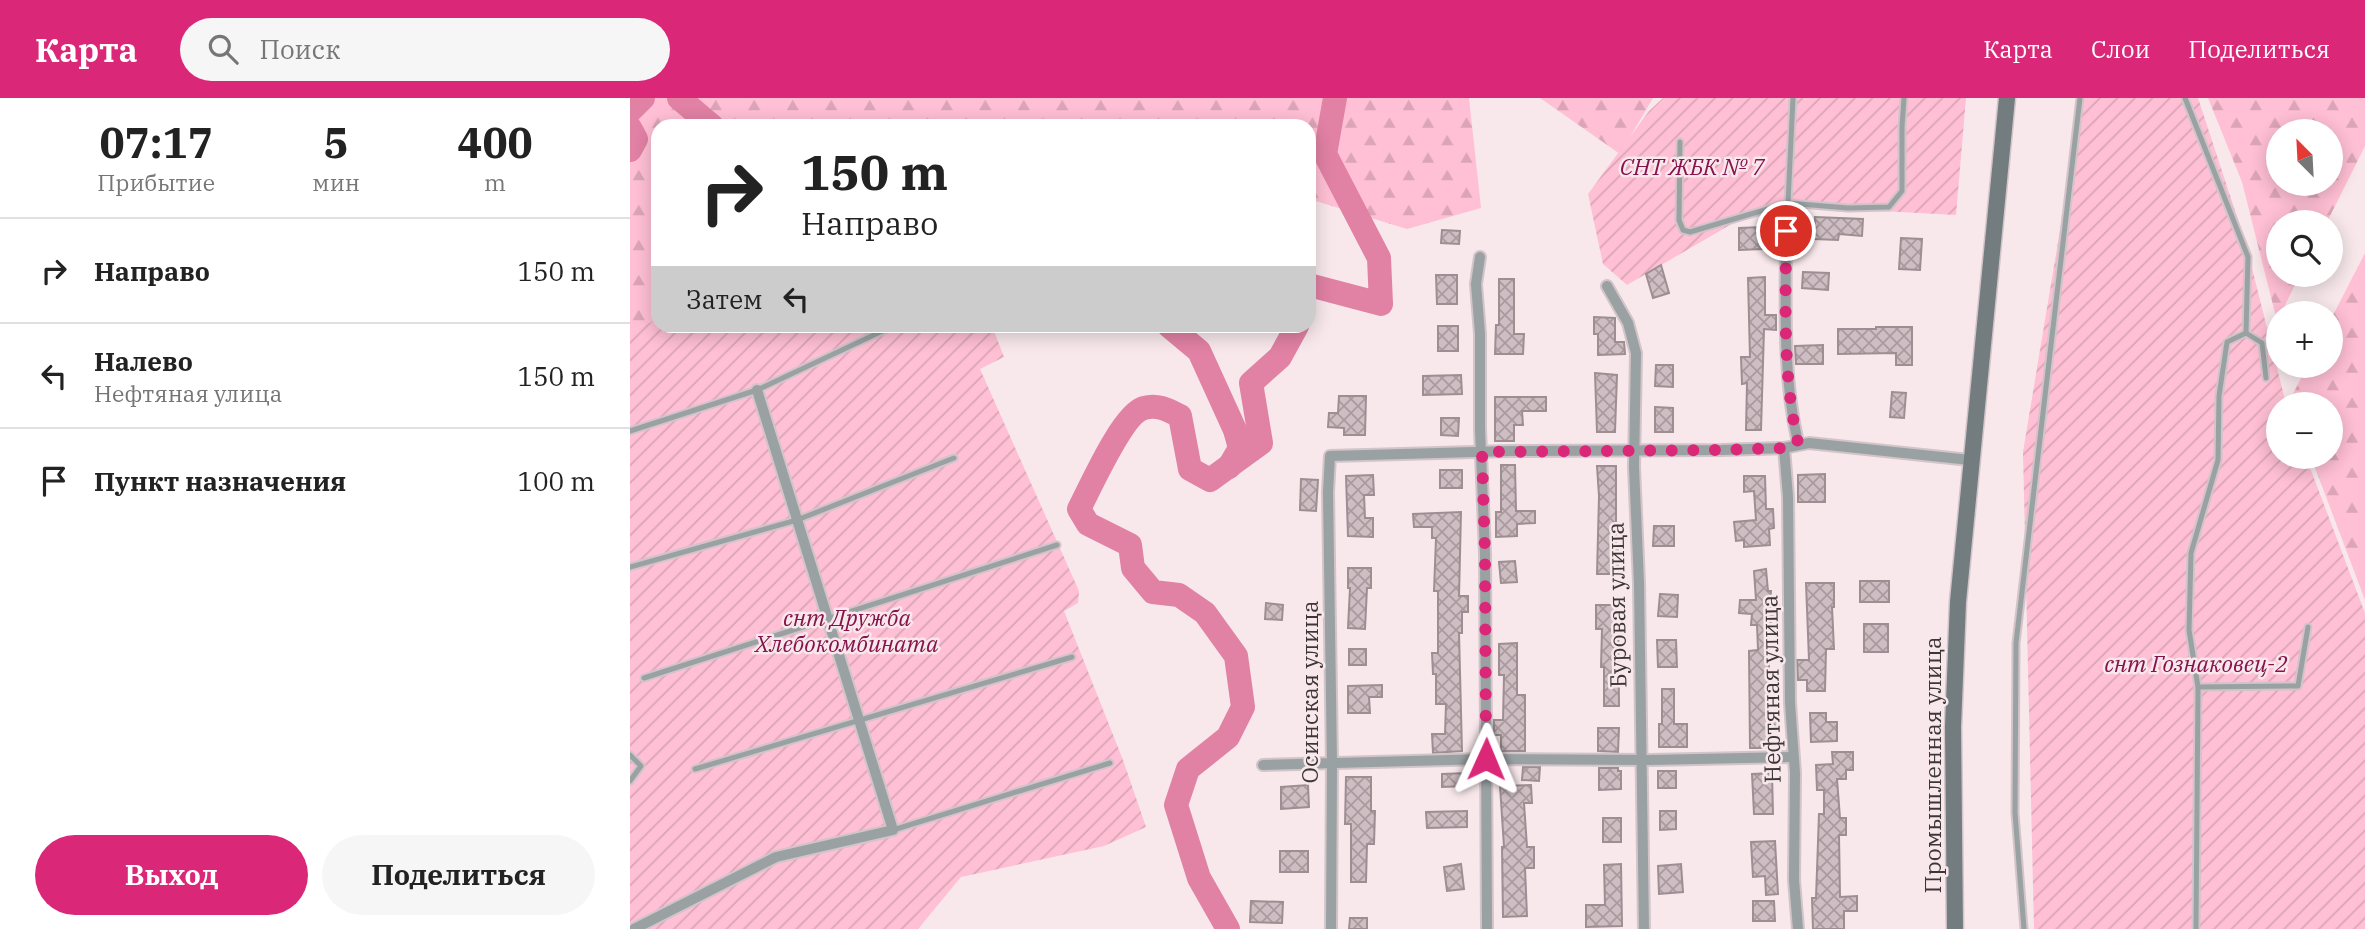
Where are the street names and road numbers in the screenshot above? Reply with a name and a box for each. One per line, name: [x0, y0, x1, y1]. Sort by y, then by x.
street label: Буровая улица: [1600, 522, 1632, 688]
street label: Нефтяная улица: [1753, 595, 1787, 783]
street label: Осинская улица: [1294, 600, 1324, 784]
street label: Промышленная улица: [1917, 636, 1947, 894]

